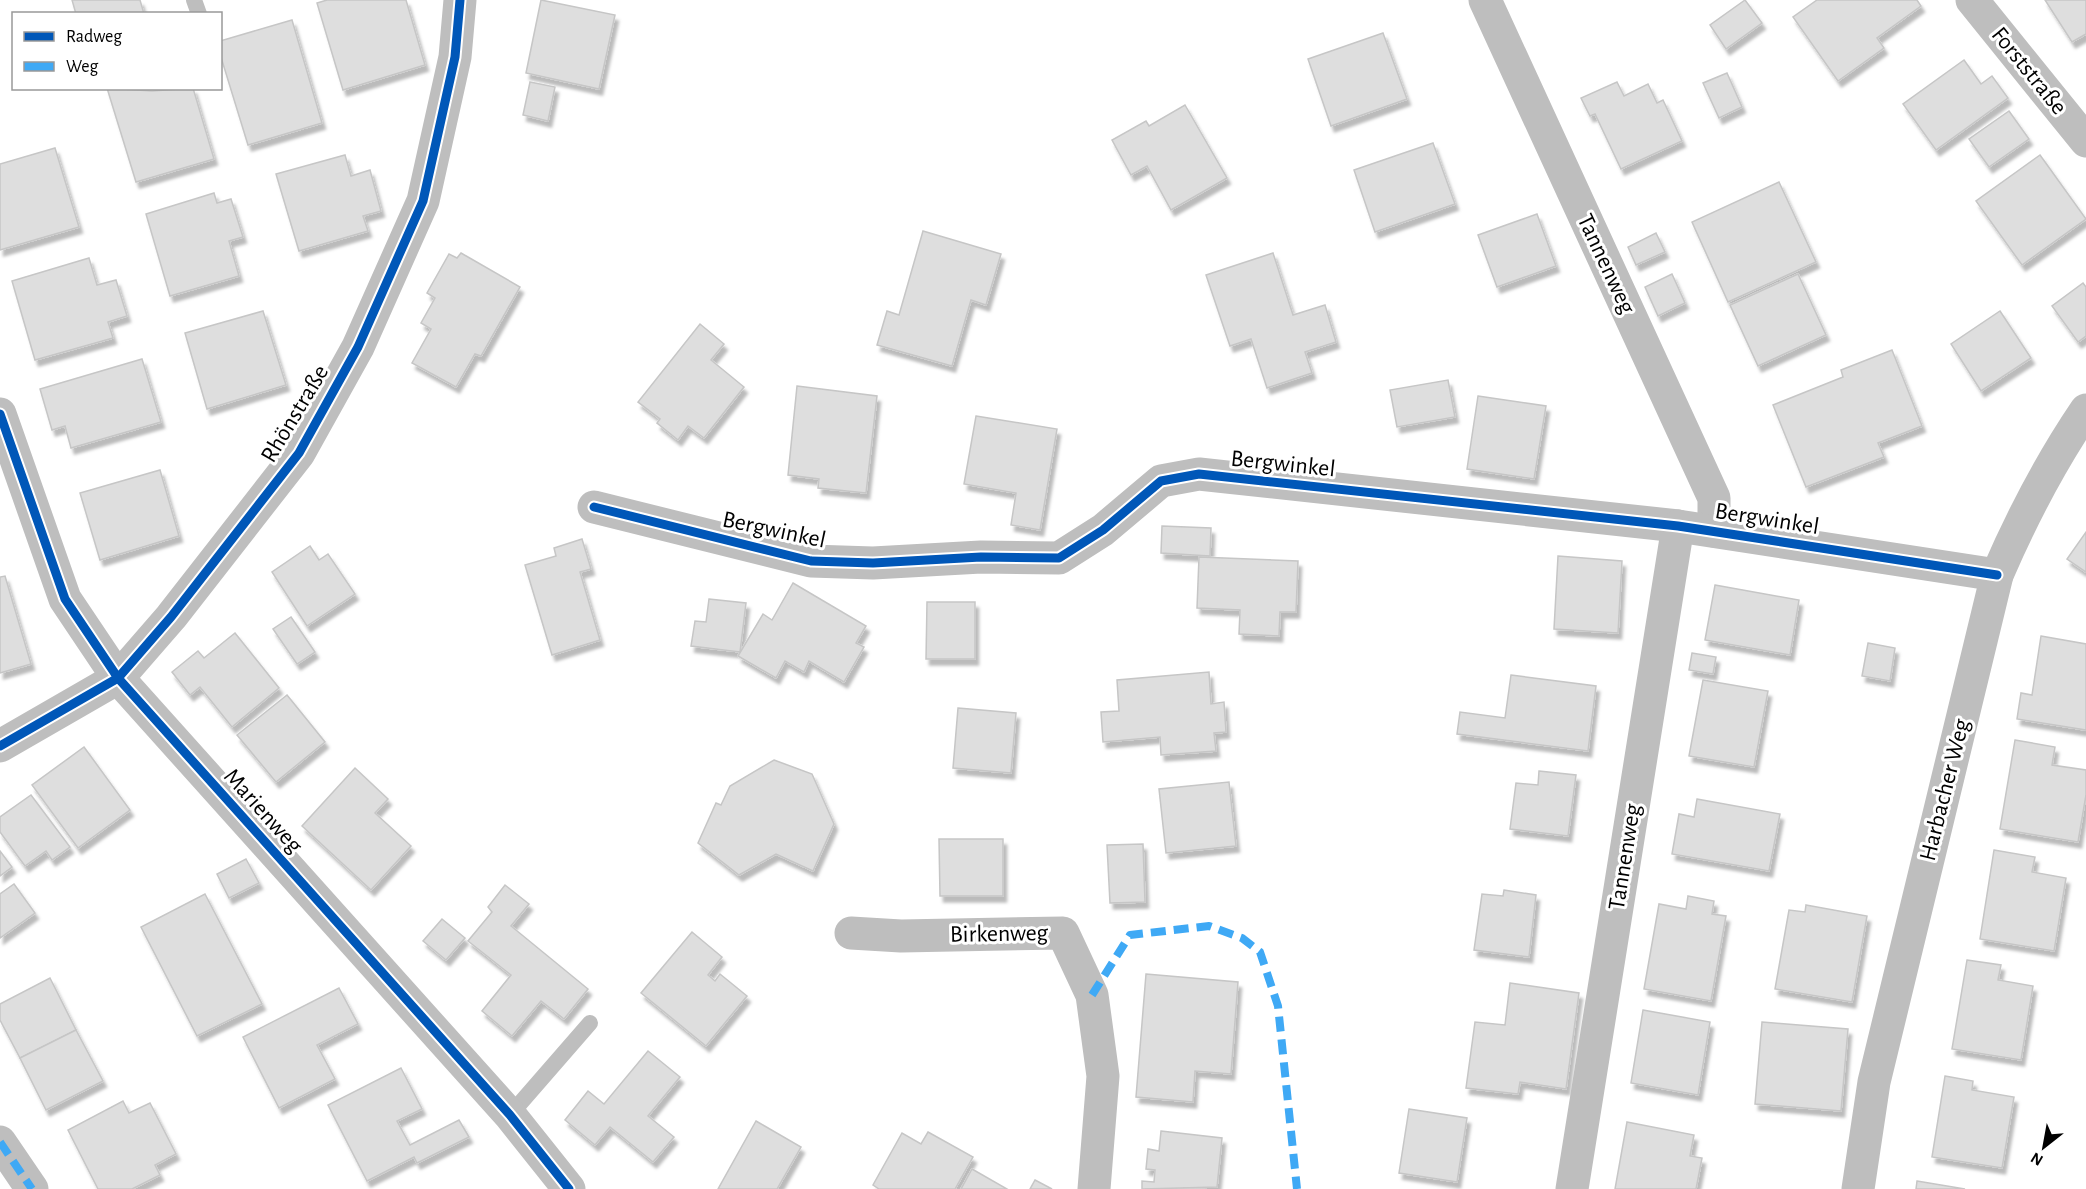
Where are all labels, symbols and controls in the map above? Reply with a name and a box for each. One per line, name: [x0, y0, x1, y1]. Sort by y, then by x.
legend: [12, 12, 222, 90]
street label: Forststraße: [1987, 23, 2071, 119]
text: Radweg: [66, 28, 122, 46]
text: Weg: [66, 58, 98, 76]
street label: Tannenweg: [1573, 210, 1640, 318]
street label: Rhönstraße: [257, 361, 333, 467]
street label: Bergwinkel: [1229, 447, 1337, 481]
street label: Bergwinkel: [1713, 499, 1821, 539]
street label: Bergwinkel: [720, 507, 828, 553]
street label: Harbacher Weg: [1916, 716, 1974, 863]
street label: Marienweg: [219, 764, 307, 858]
street label: Tannenweg: [1605, 802, 1645, 912]
street label: Birkenweg: [950, 921, 1049, 947]
north arrow: [2014, 1117, 2074, 1177]
text: N: [2028, 1149, 2046, 1169]

